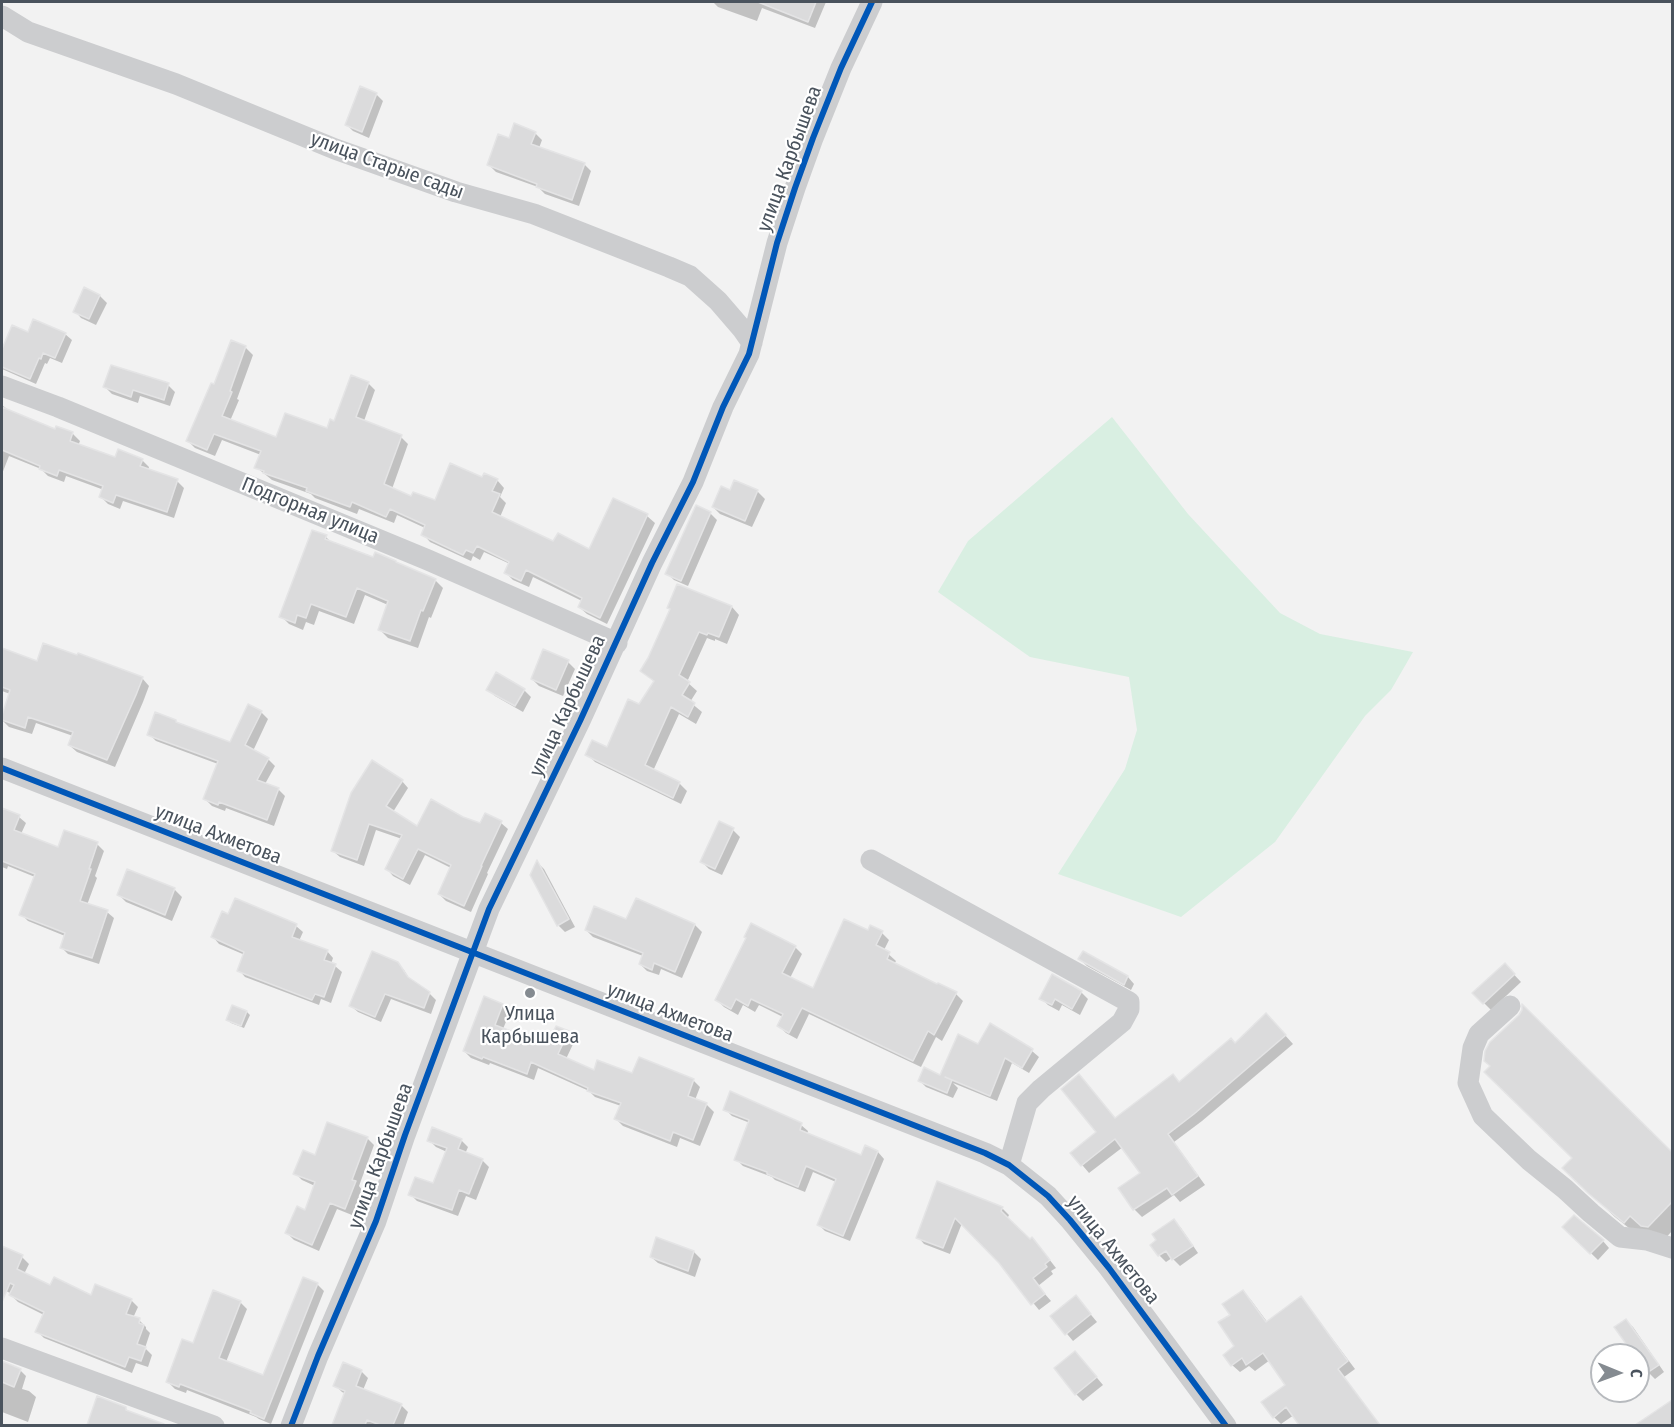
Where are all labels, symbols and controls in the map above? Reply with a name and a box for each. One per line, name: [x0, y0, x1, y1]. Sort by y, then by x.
street label: улица Карбышева: [753, 83, 827, 235]
street label: улица Старые сады: [307, 127, 467, 205]
street label: Подгорная улица: [238, 473, 382, 549]
street label: улица Карбышева: [525, 631, 611, 781]
street label: улица Ахметова: [151, 800, 285, 870]
street label: улица Ахметова: [603, 978, 737, 1048]
marker: Улица Карбышева: [523, 986, 537, 1000]
place label: Улица Карбышева: [481, 1002, 579, 1049]
street label: улица Карбышева: [344, 1080, 418, 1232]
street label: улица Ахметова: [1062, 1191, 1164, 1309]
north arrow: [1590, 1343, 1650, 1403]
text: С: [1627, 1369, 1646, 1378]

